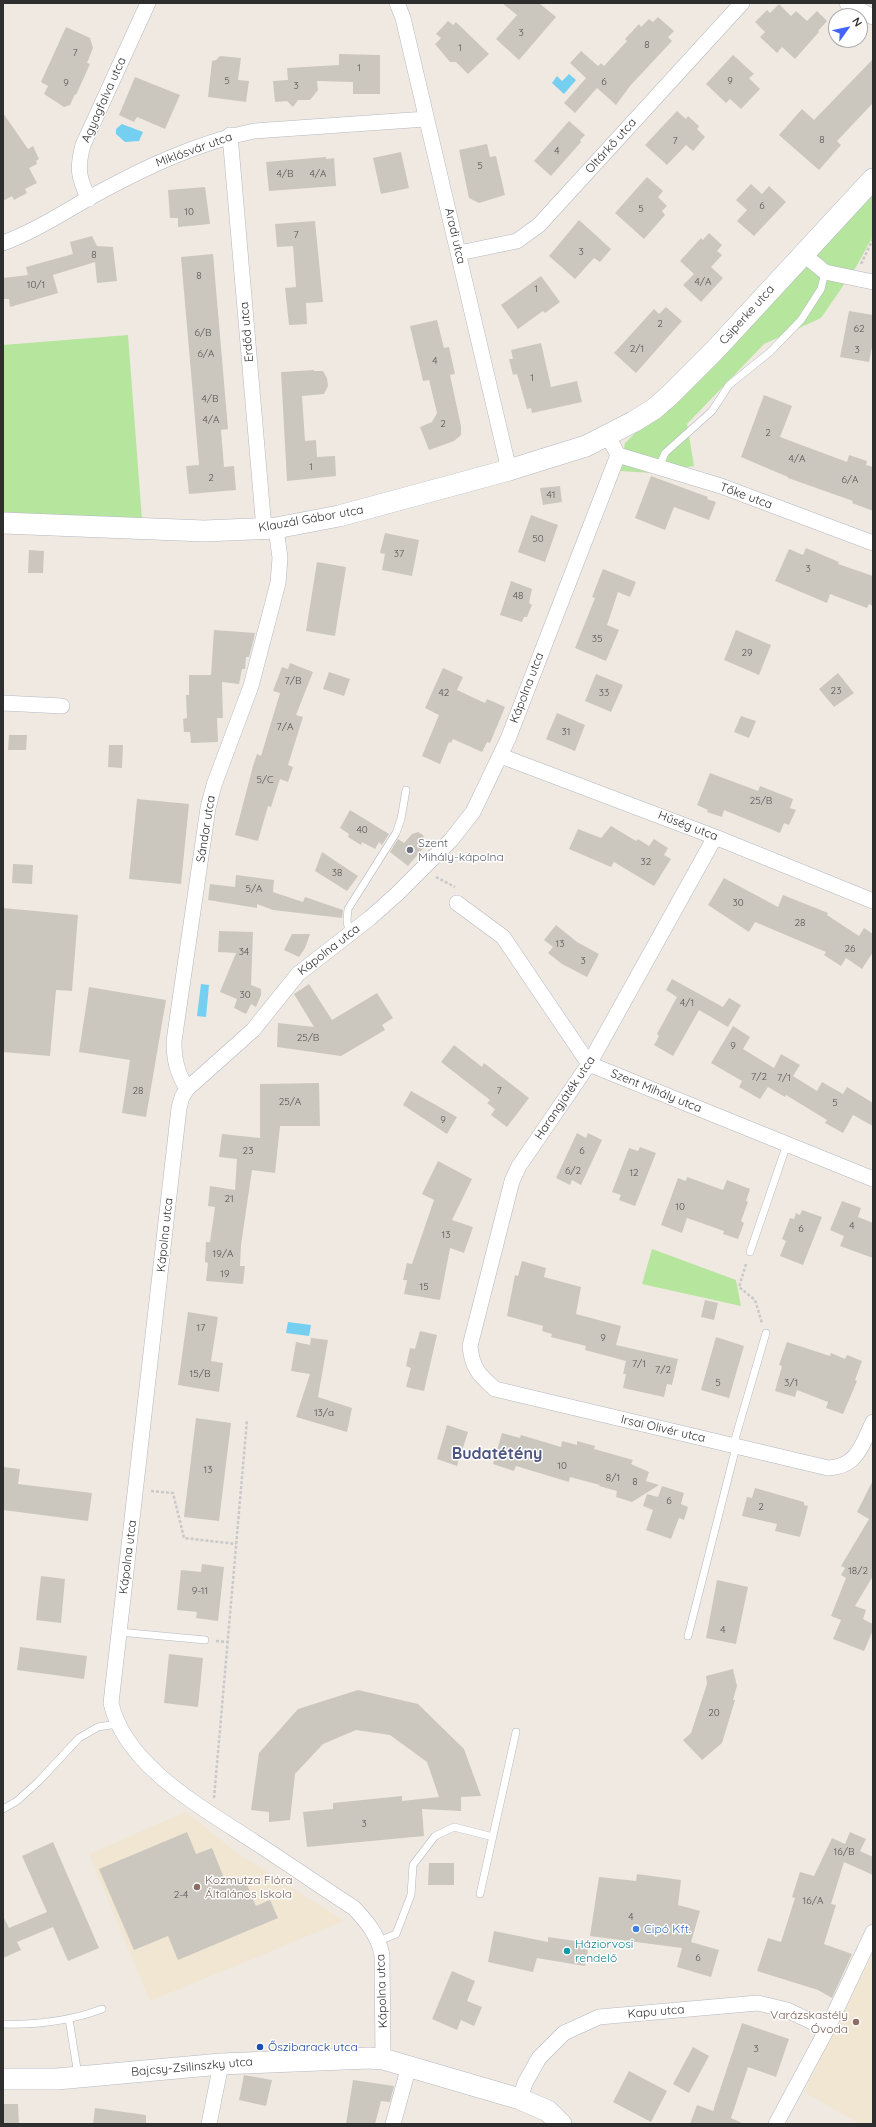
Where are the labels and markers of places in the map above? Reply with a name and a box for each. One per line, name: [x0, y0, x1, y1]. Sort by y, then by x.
place label: Szent Mihály-kápolna: [418, 836, 504, 864]
marker: Szent Mihály-kápolna: [405, 845, 415, 855]
place label: Kozmutza Flóra Általános Iskola: [205, 1873, 292, 1901]
marker: Kozmutza Flóra Általános Iskola: [192, 1882, 202, 1892]
place label: Cipó Kft.: [644, 1922, 691, 1936]
marker: Cipó Kft.: [631, 1924, 641, 1934]
place label: Háziorvosi rendelő: [575, 1937, 633, 1965]
marker: Háziorvosi rendelő: [562, 1946, 572, 1956]
place label: Varázskastély Óvoda: [770, 2008, 848, 2036]
marker: Varázskastély Óvoda: [851, 2017, 861, 2027]
place label: Őszibarack utca: [268, 2040, 358, 2054]
marker: Őszibarack utca: [255, 2042, 265, 2052]

